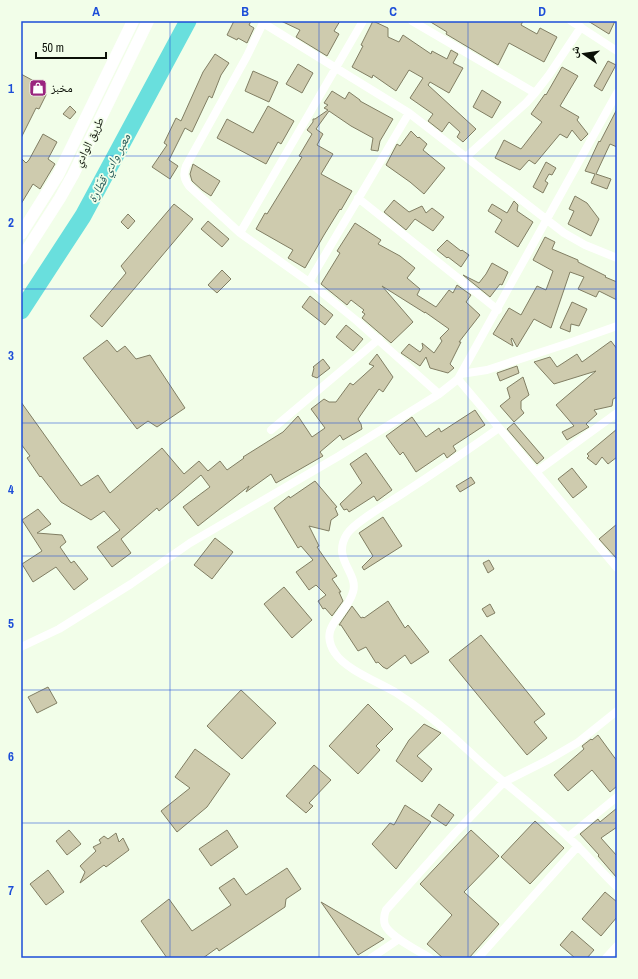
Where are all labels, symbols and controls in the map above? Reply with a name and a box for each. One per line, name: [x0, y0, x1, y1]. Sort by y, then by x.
text: A: [92, 3, 100, 20]
text: B: [241, 3, 249, 20]
text: C: [389, 3, 397, 20]
text: D: [538, 3, 546, 20]
scale bar: [36, 34, 106, 60]
north arrow: [564, 34, 604, 74]
text: 50 m: [42, 40, 64, 56]
text: ش: [566, 44, 583, 59]
shop icon: مخبز: [28, 78, 48, 98]
text: 1: [8, 80, 14, 97]
place label: مخبز: [50, 80, 73, 96]
street label: طريق الوادي: [70, 114, 110, 170]
water label: معبر وادي قطّارة: [84, 130, 136, 207]
text: 2: [8, 214, 14, 231]
text: 3: [8, 347, 14, 364]
text: 4: [8, 481, 14, 498]
text: 5: [8, 615, 14, 632]
text: 6: [8, 748, 14, 765]
text: 7: [8, 882, 14, 899]

